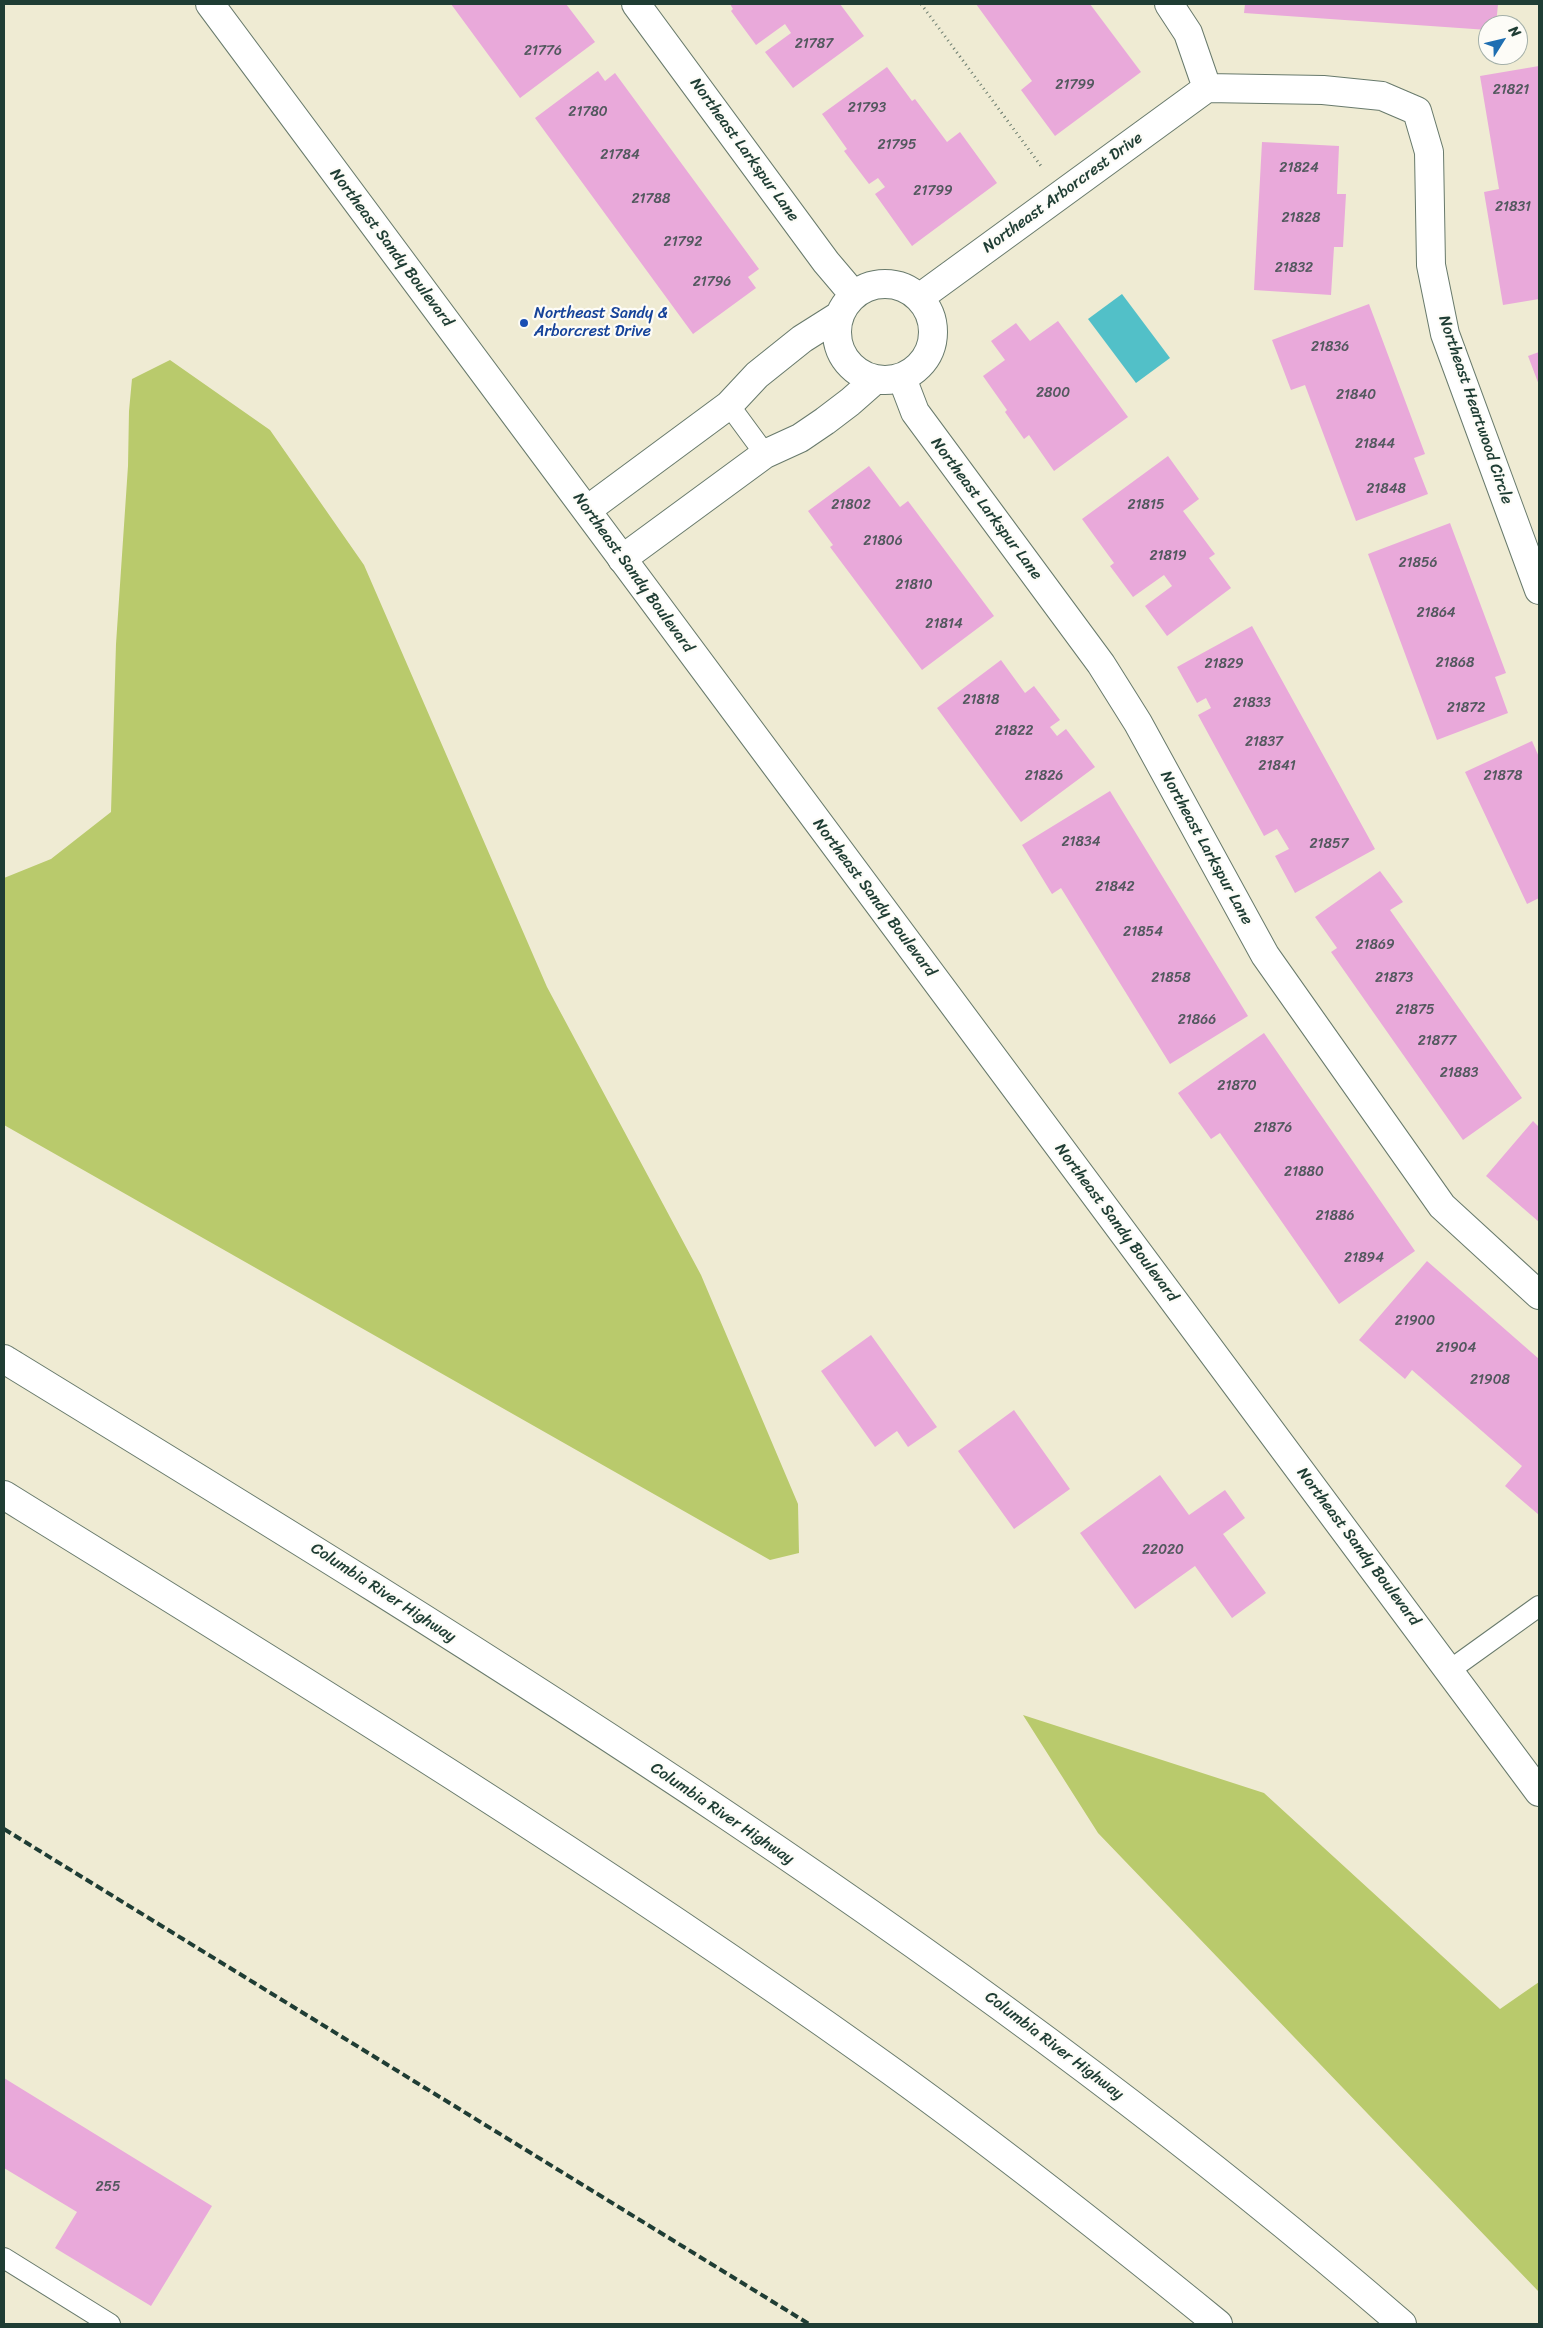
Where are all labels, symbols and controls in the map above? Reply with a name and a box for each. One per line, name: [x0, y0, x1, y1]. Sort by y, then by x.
north arrow: [1478, 15, 1528, 65]
text: N: [1502, 20, 1528, 43]
house number: 21787: [795, 36, 833, 52]
house number: 21776: [524, 43, 562, 59]
street label: Northeast Larkspur Lane: [685, 74, 803, 226]
house number: 21799: [1055, 77, 1095, 93]
house number: 21821: [1493, 82, 1529, 98]
house number: 21793: [848, 100, 886, 116]
house number: 21780: [568, 104, 608, 120]
street label: Northeast Arborcrest Drive: [979, 129, 1147, 257]
house number: 21795: [877, 137, 917, 153]
house number: 21784: [600, 147, 640, 163]
house number: 21824: [1279, 160, 1319, 176]
street label: Northeast Sandy Boulevard: [325, 165, 457, 331]
house number: 21799: [913, 183, 953, 199]
house number: 21788: [632, 191, 670, 207]
house number: 21831: [1495, 199, 1531, 215]
house number: 21828: [1281, 210, 1321, 226]
house number: 21792: [664, 234, 702, 250]
house number: 21832: [1275, 260, 1313, 276]
house number: 21796: [693, 274, 731, 290]
place label: Northeast Sandy & Arborcrest Drive: [534, 304, 668, 342]
street label: Northeast Heartwood Circle: [1434, 313, 1516, 507]
marker: Northeast Sandy & Arborcrest Drive: [518, 317, 530, 329]
house number: 21836: [1311, 339, 1349, 355]
house number: 2800: [1036, 385, 1070, 401]
house number: 21840: [1336, 387, 1376, 403]
street label: Northeast Larkspur Lane: [926, 434, 1046, 584]
house number: 21844: [1355, 436, 1395, 452]
house number: 21848: [1366, 481, 1406, 497]
street label: Northeast Sandy Boulevard: [569, 489, 697, 657]
house number: 21802: [831, 497, 871, 513]
house number: 21815: [1127, 497, 1165, 513]
house number: 21806: [863, 533, 903, 549]
house number: 21819: [1149, 548, 1187, 564]
house number: 21856: [1398, 555, 1438, 571]
house number: 21810: [895, 577, 933, 593]
house number: 21864: [1416, 605, 1456, 621]
house number: 21814: [925, 616, 963, 632]
house number: 21868: [1436, 655, 1474, 671]
house number: 21829: [1204, 656, 1244, 672]
house number: 21818: [963, 692, 999, 708]
house number: 21833: [1233, 695, 1271, 711]
house number: 21872: [1447, 700, 1485, 716]
house number: 21822: [995, 723, 1033, 739]
house number: 21837: [1245, 734, 1283, 750]
house number: 21841: [1258, 758, 1296, 774]
house number: 21826: [1025, 768, 1063, 784]
street label: Northeast Larkspur Lane: [1156, 768, 1256, 928]
house number: 21878: [1484, 768, 1522, 784]
street label: Northeast Sandy Boulevard: [808, 815, 940, 981]
house number: 21834: [1062, 834, 1100, 850]
house number: 21857: [1309, 836, 1349, 852]
house number: 21842: [1095, 879, 1135, 895]
house number: 21854: [1123, 924, 1163, 940]
house number: 21869: [1355, 937, 1395, 953]
house number: 21858: [1151, 970, 1191, 986]
house number: 21873: [1375, 970, 1413, 986]
house number: 21875: [1395, 1002, 1435, 1018]
house number: 21866: [1178, 1012, 1216, 1028]
house number: 21877: [1418, 1033, 1456, 1049]
house number: 21883: [1440, 1065, 1478, 1081]
house number: 21870: [1217, 1078, 1257, 1094]
house number: 21876: [1254, 1120, 1292, 1136]
street label: Northeast Sandy Boulevard: [1050, 1140, 1182, 1306]
house number: 21880: [1284, 1164, 1324, 1180]
house number: 21886: [1316, 1208, 1354, 1224]
house number: 21894: [1344, 1250, 1384, 1266]
house number: 21900: [1395, 1313, 1435, 1329]
house number: 21904: [1436, 1340, 1476, 1356]
house number: 21908: [1470, 1372, 1510, 1388]
street label: Northeast Sandy Boulevard: [1292, 1464, 1424, 1630]
street label: Columbia River Highway: [307, 1539, 459, 1647]
house number: 22020: [1142, 1542, 1184, 1558]
street label: Columbia River Highway: [647, 1759, 797, 1869]
street label: Columbia River Highway: [981, 1988, 1127, 2104]
house number: 255: [95, 2179, 121, 2195]

